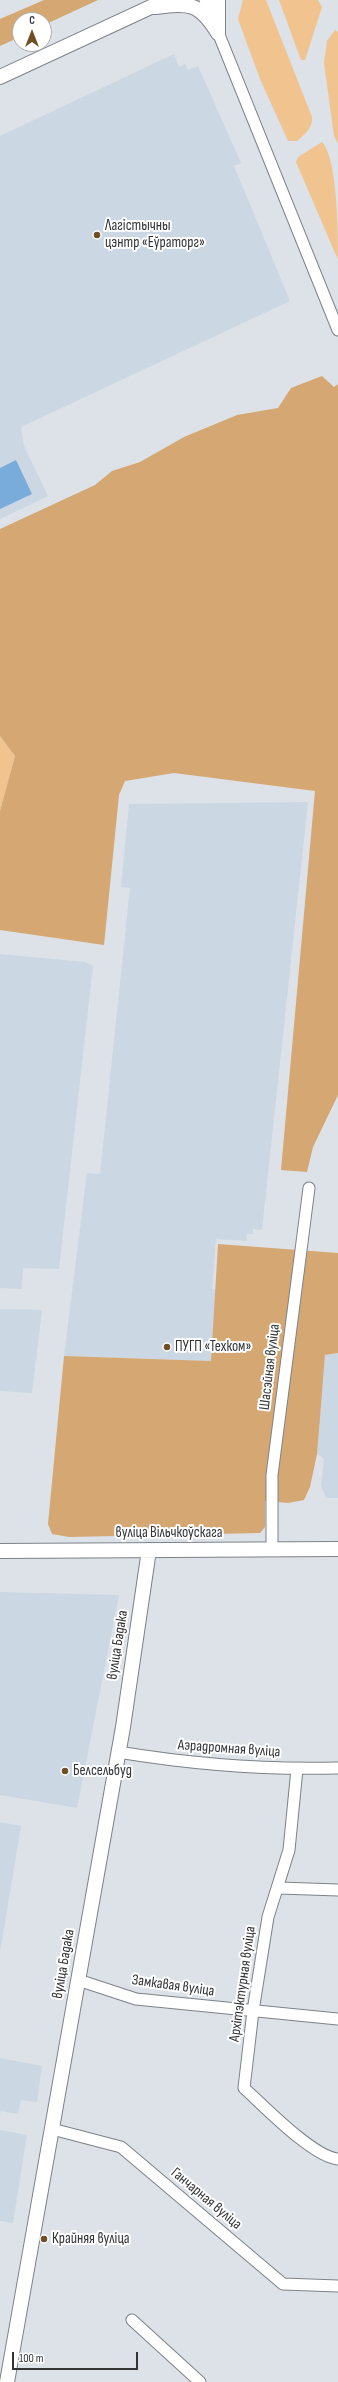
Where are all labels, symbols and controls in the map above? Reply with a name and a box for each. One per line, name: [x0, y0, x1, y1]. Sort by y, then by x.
north arrow: [12, 12, 52, 52]
text: С: [29, 14, 35, 27]
place label: Лагістычны цэнтр «Еўраторг»: [105, 217, 205, 252]
marker: Лагістычны цэнтр «Еўраторг»: [92, 230, 102, 240]
street label: Шасэйная вуліца: [256, 1323, 284, 1411]
place label: ПУГП «Техком»: [175, 1338, 251, 1356]
marker: ПУГП «Техком»: [162, 1342, 172, 1352]
street label: вуліца Вільчкоўскага: [116, 1524, 222, 1542]
street label: вуліца Бадака: [104, 1609, 132, 1681]
street label: Аэрадромная вуліца: [177, 1736, 281, 1762]
place label: Белсельбуд: [73, 1762, 132, 1780]
marker: Белсельбуд: [60, 1766, 70, 1776]
street label: Архітэктурная вуліца: [226, 1925, 260, 2043]
street label: вуліца Бадака: [49, 1928, 79, 2000]
street label: Замкавая вуліца: [130, 1971, 216, 2001]
street label: Ганчарная вуліца: [167, 2164, 245, 2234]
place label: Крайняя вуліца: [52, 2230, 130, 2248]
marker: Крайняя вуліца: [39, 2234, 49, 2244]
scale bar: [14, 2344, 140, 2370]
text: 100 m: [19, 2351, 44, 2366]

